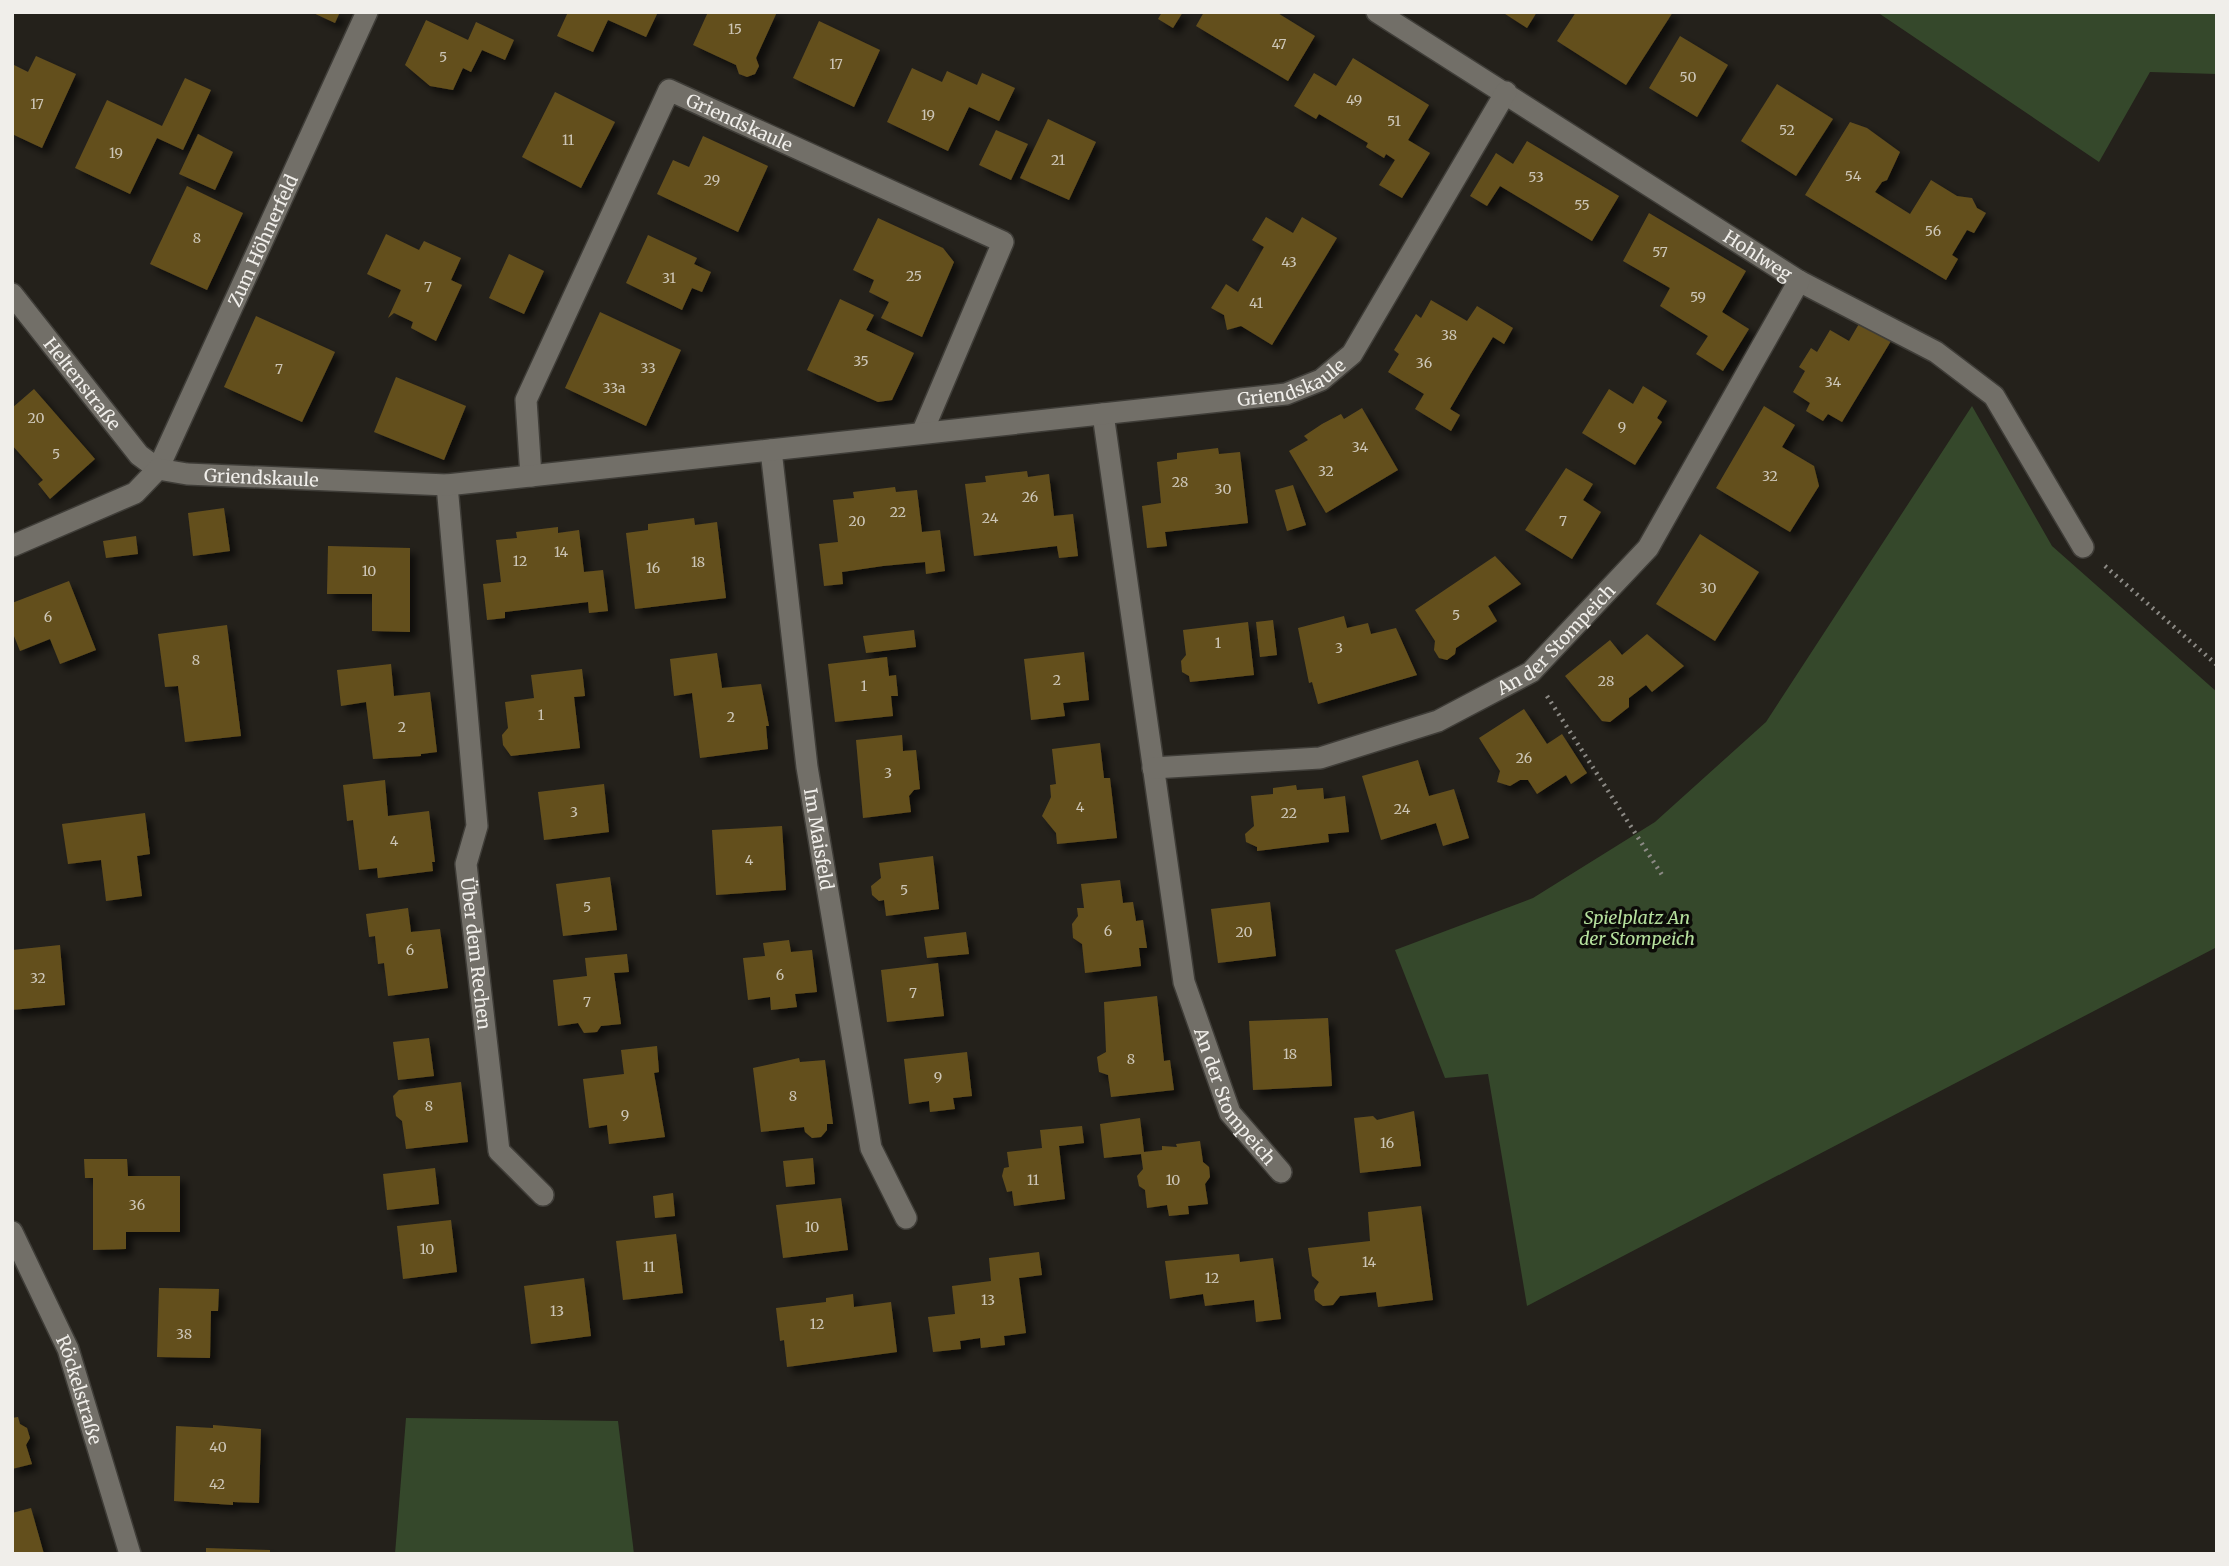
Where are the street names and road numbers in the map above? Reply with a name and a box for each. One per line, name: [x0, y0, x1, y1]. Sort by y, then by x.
street label: Griendskaule: [683, 88, 796, 156]
street label: Zum Höhnerfeld: [222, 171, 303, 310]
street label: Hohlweg: [1719, 225, 1797, 285]
street label: Heltenstraße: [39, 332, 126, 435]
street label: Griendskaule: [1236, 353, 1350, 411]
street label: Griendskaule: [204, 463, 319, 491]
street label: An der Stompeich: [1492, 579, 1620, 700]
street label: Im Maisfeld: [799, 786, 839, 892]
street label: Über dem Rechen: [456, 876, 496, 1031]
street label: An der Stompeich: [1189, 1024, 1281, 1169]
street label: Röckelstraße: [51, 1331, 108, 1447]

